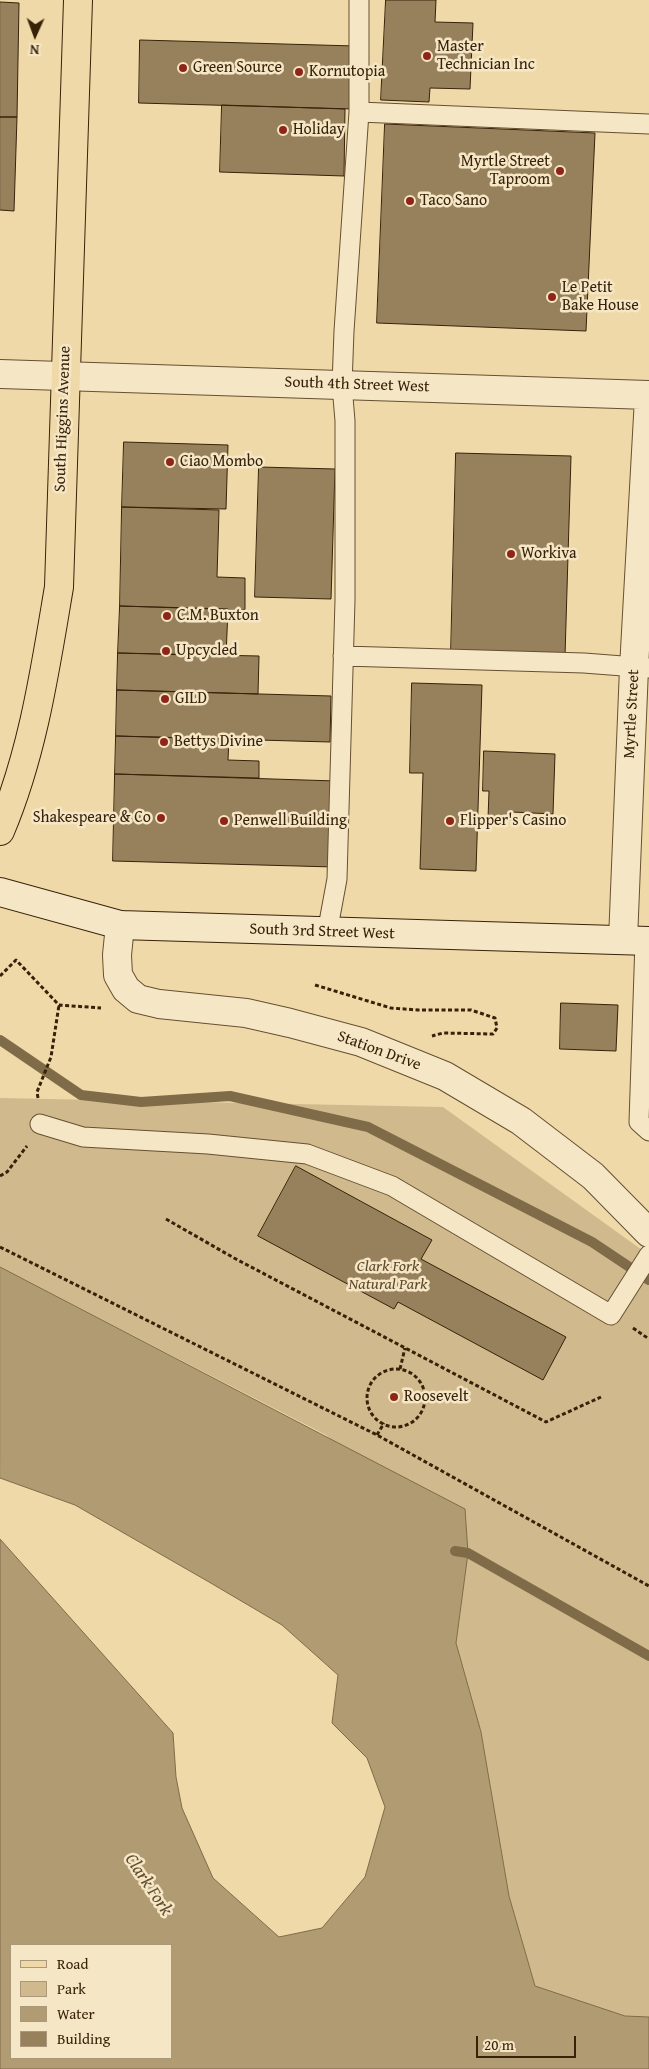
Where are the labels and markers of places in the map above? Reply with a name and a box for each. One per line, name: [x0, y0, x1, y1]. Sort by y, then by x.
place label: Master Technician Inc: [437, 37, 535, 75]
marker: Master Technician Inc: [421, 50, 433, 62]
place label: Green Source: [193, 58, 282, 78]
marker: Green Source: [177, 62, 189, 74]
place label: Kornutopia: [309, 62, 385, 82]
marker: Kornutopia: [293, 66, 305, 78]
place label: Holiday: [293, 120, 345, 140]
marker: Holiday: [277, 124, 289, 136]
place label: Myrtle Street Taproom: [461, 152, 550, 190]
marker: Myrtle Street Taproom: [554, 165, 566, 177]
place label: Taco Sano: [420, 191, 487, 211]
marker: Taco Sano: [404, 195, 416, 207]
place label: Le Petit Bake House: [562, 278, 639, 316]
marker: Le Petit Bake House: [546, 291, 558, 303]
place label: Ciao Mombo: [180, 452, 263, 472]
marker: Ciao Mombo: [164, 456, 176, 468]
place label: Workiva: [521, 544, 577, 564]
marker: Workiva: [505, 548, 517, 560]
place label: C.M. Buxton: [177, 606, 259, 626]
marker: C.M. Buxton: [161, 610, 173, 622]
place label: Upcycled: [176, 641, 238, 661]
marker: Upcycled: [160, 645, 172, 657]
place label: GILD: [175, 689, 207, 709]
marker: GILD: [159, 693, 171, 705]
place label: Bettys Divine: [174, 732, 263, 752]
marker: Bettys Divine: [158, 736, 170, 748]
place label: Shakespeare & Co: [33, 808, 151, 828]
place label: Penwell Building: [234, 811, 347, 831]
place label: Flipper's Casino: [460, 811, 566, 831]
marker: Shakespeare & Co: [155, 812, 167, 824]
marker: Penwell Building: [218, 815, 230, 827]
marker: Flipper's Casino: [444, 815, 456, 827]
place label: Roosevelt: [404, 1387, 469, 1407]
marker: Roosevelt: [388, 1391, 400, 1403]

